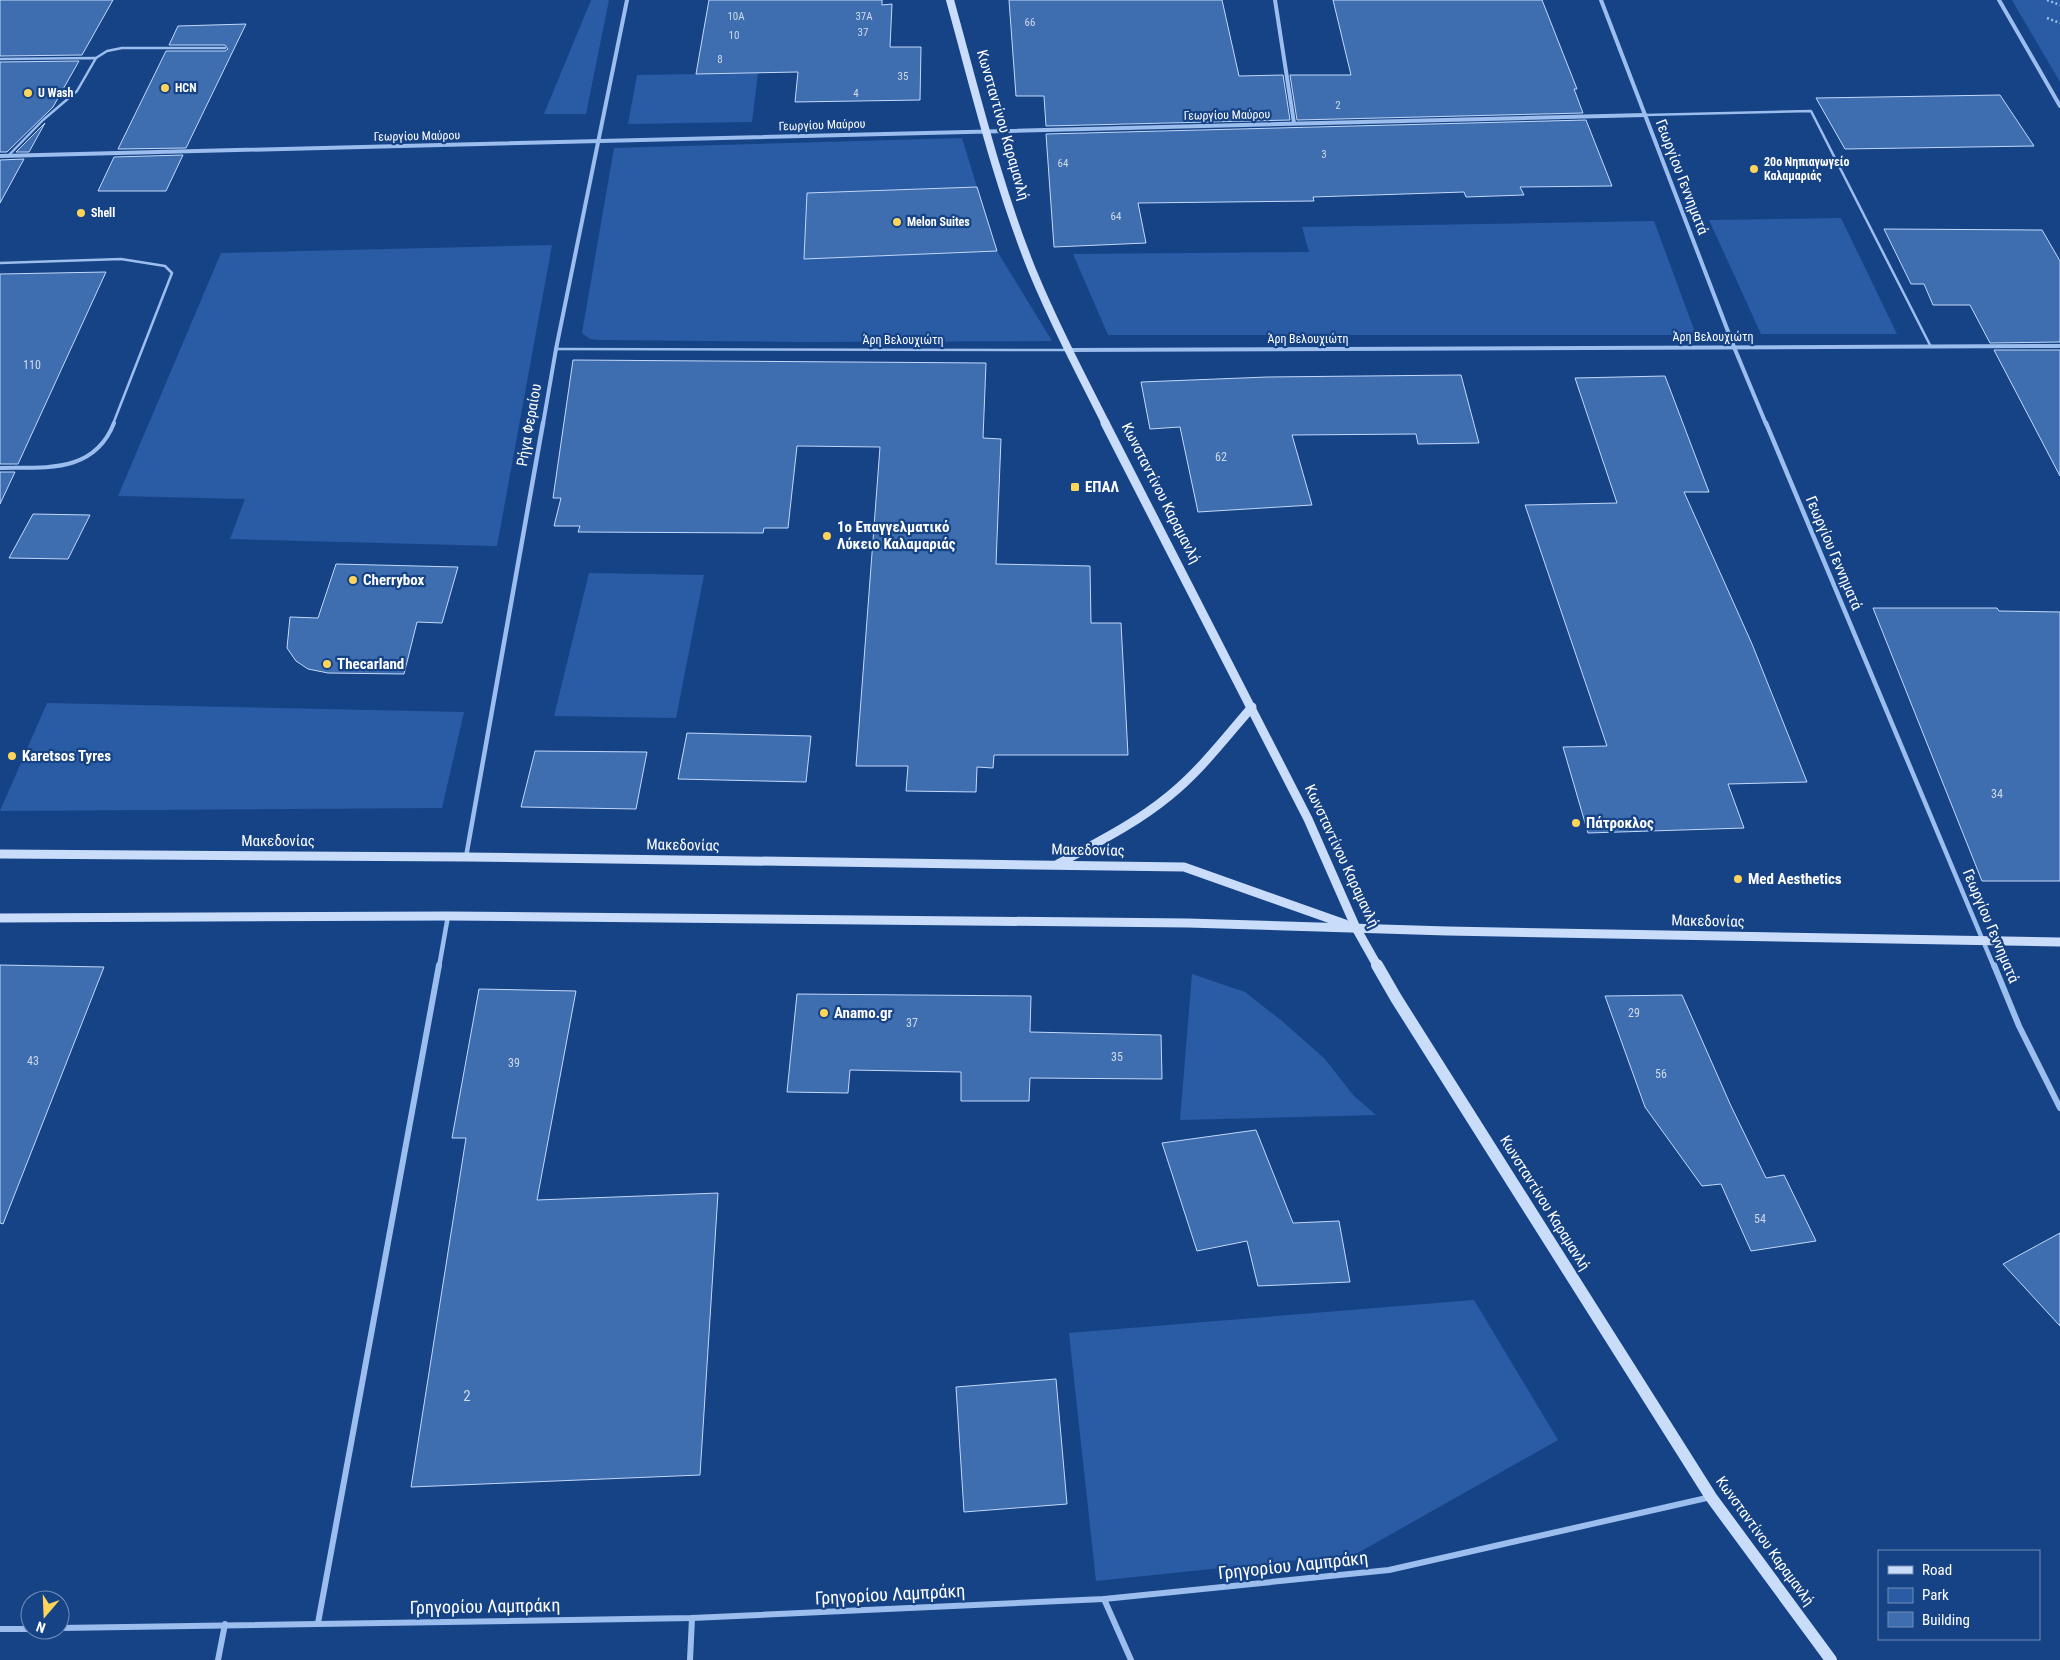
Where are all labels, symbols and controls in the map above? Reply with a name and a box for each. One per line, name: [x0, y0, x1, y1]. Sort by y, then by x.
house number: 10Α: [727, 10, 745, 23]
house number: 37Α: [855, 10, 873, 23]
house number: 66: [1025, 16, 1035, 29]
house number: 37: [858, 26, 868, 39]
house number: 10: [729, 29, 739, 42]
street label: Κωνσταντίνου Καραμανλή: [973, 48, 1033, 202]
house number: 8: [717, 53, 723, 66]
house number: 35: [898, 70, 908, 83]
place label: HCN: [175, 81, 197, 95]
marker: HCN: [159, 82, 171, 94]
place label: U Wash: [38, 86, 74, 100]
marker: U Wash: [22, 87, 34, 99]
house number: 4: [853, 87, 859, 100]
house number: 2: [1335, 99, 1341, 112]
street label: Γεωργίου Μαύρου: [1184, 107, 1271, 123]
street label: Γεωργίου Μαύρου: [778, 116, 866, 134]
street label: Γεωργίου Γεννηματά: [1652, 117, 1712, 238]
street label: Γεωργίου Μαύρου: [374, 128, 461, 144]
house number: 3: [1321, 148, 1327, 161]
place label: 20ο Νηπιαγωγείο Καλαμαριάς: [1764, 155, 1850, 183]
house number: 64: [1058, 157, 1069, 170]
marker: 20ο Νηπιαγωγείο Καλαμαριάς: [1748, 163, 1760, 175]
place label: Shell: [91, 206, 115, 220]
marker: Shell: [75, 207, 87, 219]
house number: 64: [1111, 210, 1122, 223]
place label: Melon Suites: [907, 215, 970, 229]
marker: Melon Suites: [891, 216, 903, 228]
street label: Άρη Βελουχιώτη: [1672, 330, 1754, 344]
street label: Άρη Βελουχιώτη: [1267, 332, 1349, 346]
street label: Άρη Βελουχιώτη: [862, 333, 944, 347]
house number: 110: [23, 358, 41, 372]
street label: Ρήγα Φεραίου: [513, 382, 545, 468]
street label: Κωνσταντίνου Καραμανλή: [1118, 420, 1204, 566]
house number: 62: [1215, 450, 1227, 464]
place label: ΕΠΑΛ: [1085, 478, 1120, 496]
marker: ΕΠΑΛ: [1069, 481, 1081, 493]
street label: Γεωργίου Γεννηματά: [1802, 493, 1866, 613]
place label: 1ο Επαγγελματικό Λύκειο Καλαμαριάς: [837, 518, 956, 553]
marker: 1ο Επαγγελματικό Λύκειο Καλαμαριάς: [821, 530, 833, 542]
place label: Cherrybox: [363, 571, 425, 589]
marker: Cherrybox: [347, 574, 359, 586]
place label: Thecarland: [337, 655, 404, 673]
marker: Thecarland: [321, 658, 333, 670]
place label: Karetsos Tyres: [22, 747, 111, 765]
marker: Karetsos Tyres: [6, 750, 18, 762]
street label: Κωνσταντίνου Καραμανλή: [1301, 782, 1383, 930]
house number: 34: [1991, 787, 2003, 801]
place label: Πάτροκλος: [1586, 814, 1654, 832]
marker: Πάτροκλος: [1570, 817, 1582, 829]
street label: Μακεδονίας: [241, 832, 315, 850]
street label: Μακεδονίας: [646, 835, 720, 855]
street label: Μακεδονίας: [1051, 840, 1125, 860]
street label: Γεωργίου Γεννηματά: [1959, 866, 2023, 986]
place label: Med Aesthetics: [1748, 870, 1842, 888]
marker: Med Aesthetics: [1732, 873, 1744, 885]
street label: Μακεδονίας: [1671, 911, 1745, 931]
place label: Anamo.gr: [834, 1004, 893, 1022]
house number: 29: [1628, 1006, 1640, 1020]
marker: Anamo.gr: [818, 1007, 830, 1019]
house number: 37: [906, 1016, 918, 1030]
house number: 35: [1111, 1050, 1123, 1064]
house number: 43: [27, 1054, 39, 1068]
house number: 39: [508, 1056, 520, 1070]
house number: 56: [1655, 1067, 1667, 1081]
street label: Κωνσταντίνου Καραμανλή: [1496, 1132, 1594, 1274]
house number: 54: [1754, 1212, 1766, 1226]
house number: 2: [463, 1387, 471, 1405]
street label: Κωνσταντίνου Καραμανλή: [1712, 1473, 1818, 1609]
street label: Γρηγορίου Λαμπράκη: [1217, 1547, 1369, 1583]
legend: [1878, 1550, 2040, 1640]
text: Road: [1922, 1561, 1952, 1579]
street label: Γρηγορίου Λαμπράκη: [814, 1580, 966, 1608]
text: Park: [1922, 1586, 1949, 1604]
north arrow: [20, 1590, 70, 1640]
street label: Γρηγορίου Λαμπράκη: [410, 1594, 560, 1618]
text: Building: [1922, 1611, 1970, 1629]
text: N: [34, 1618, 47, 1636]

